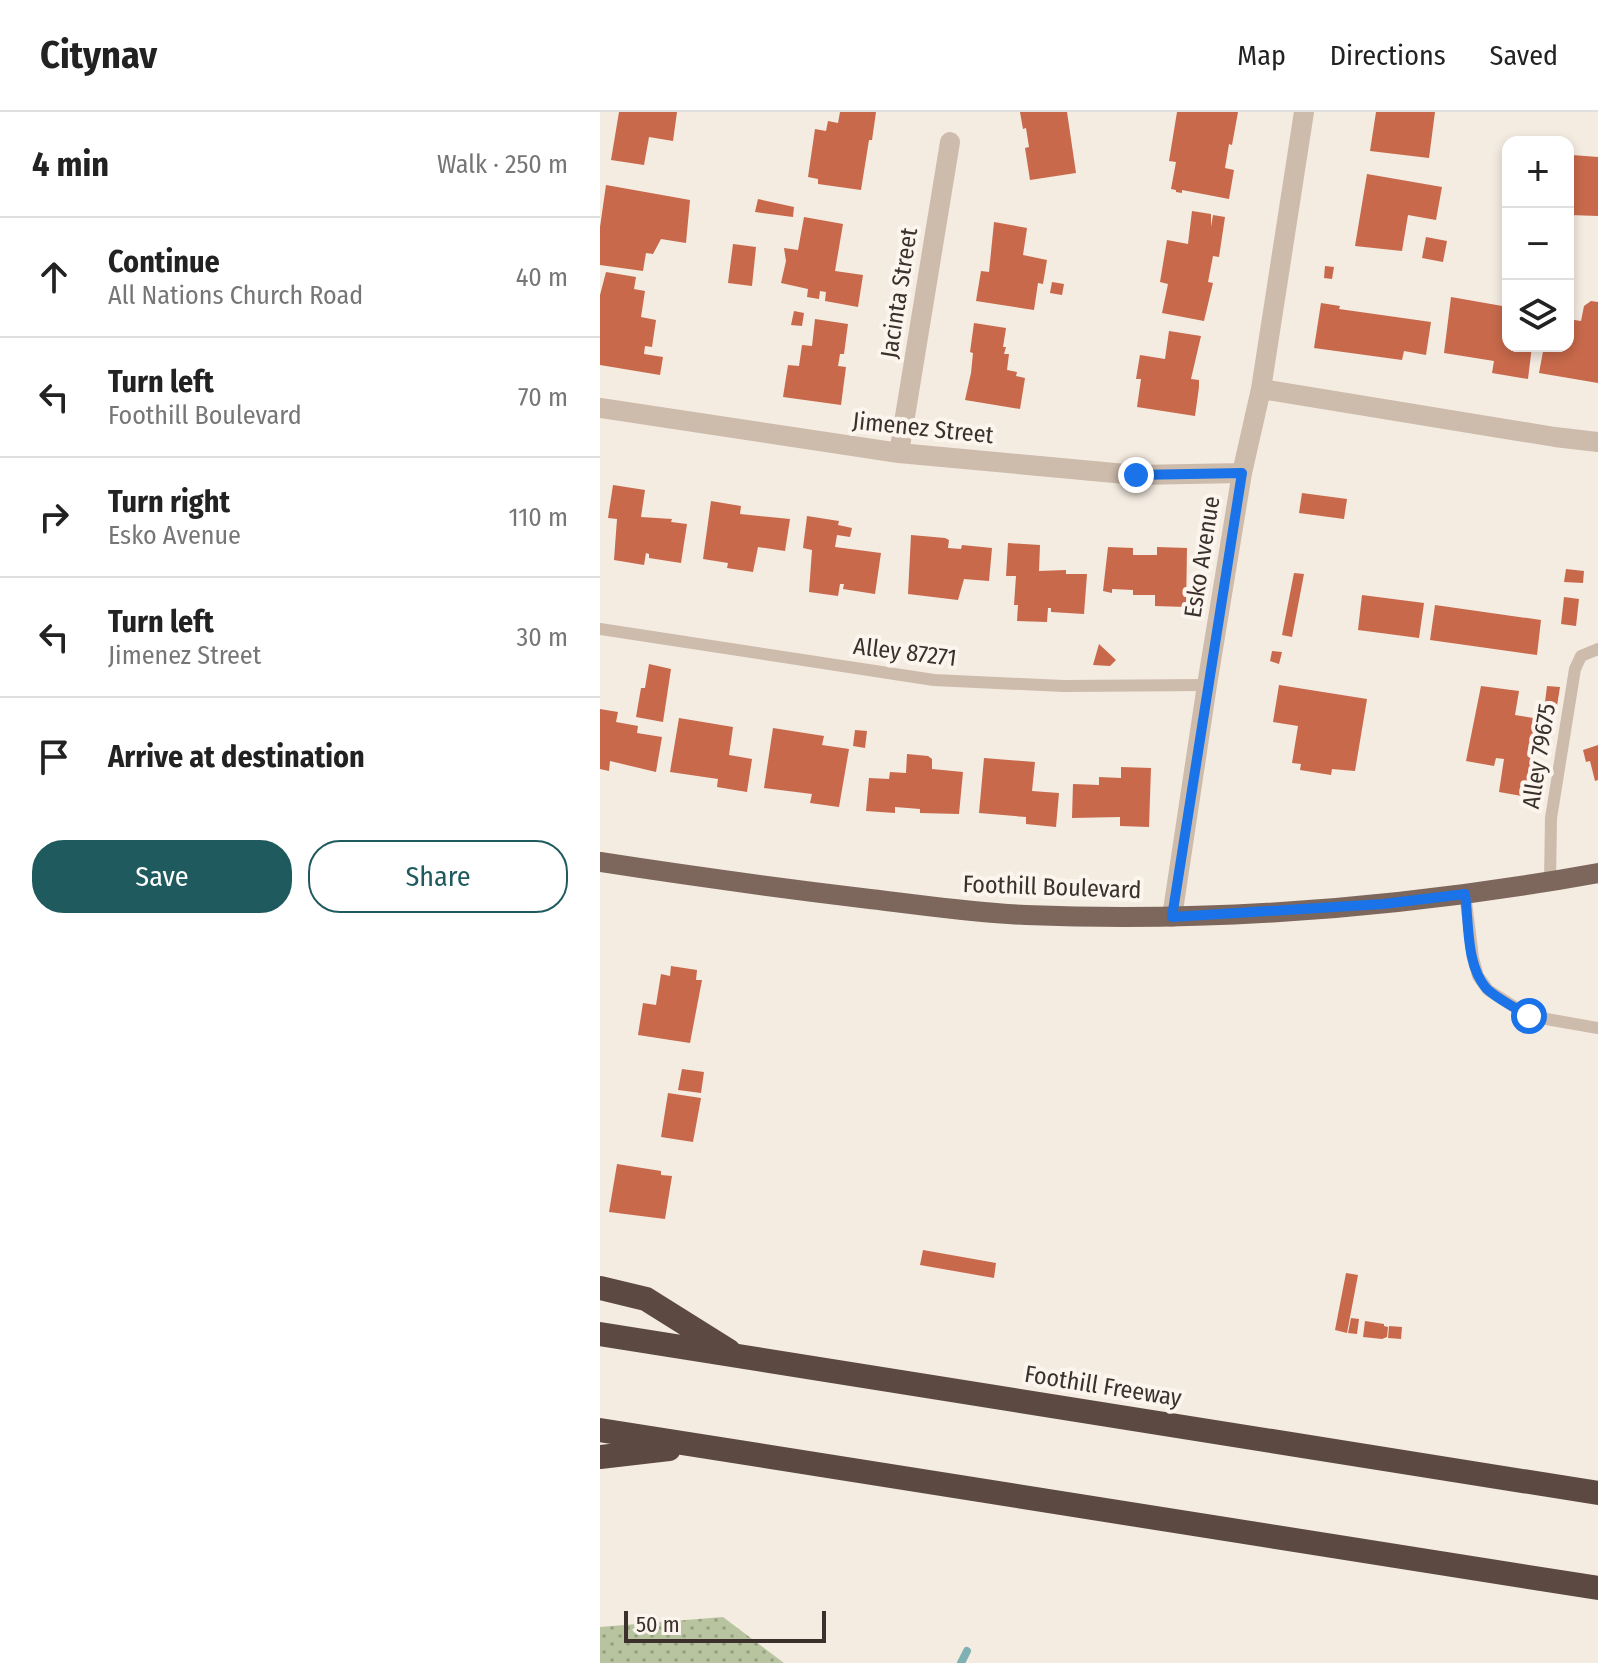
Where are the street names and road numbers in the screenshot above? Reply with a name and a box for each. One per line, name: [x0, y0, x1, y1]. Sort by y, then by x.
street label: Jacinta Street: [875, 226, 923, 360]
street label: Jimenez Street: [851, 407, 995, 449]
street label: Esko Avenue: [1179, 494, 1225, 620]
street label: Alley 87271: [852, 632, 958, 672]
street label: Alley 79675: [1517, 701, 1561, 811]
street label: Foothill Boulevard: [962, 870, 1142, 904]
street label: Foothill Freeway: [1023, 1360, 1184, 1412]

